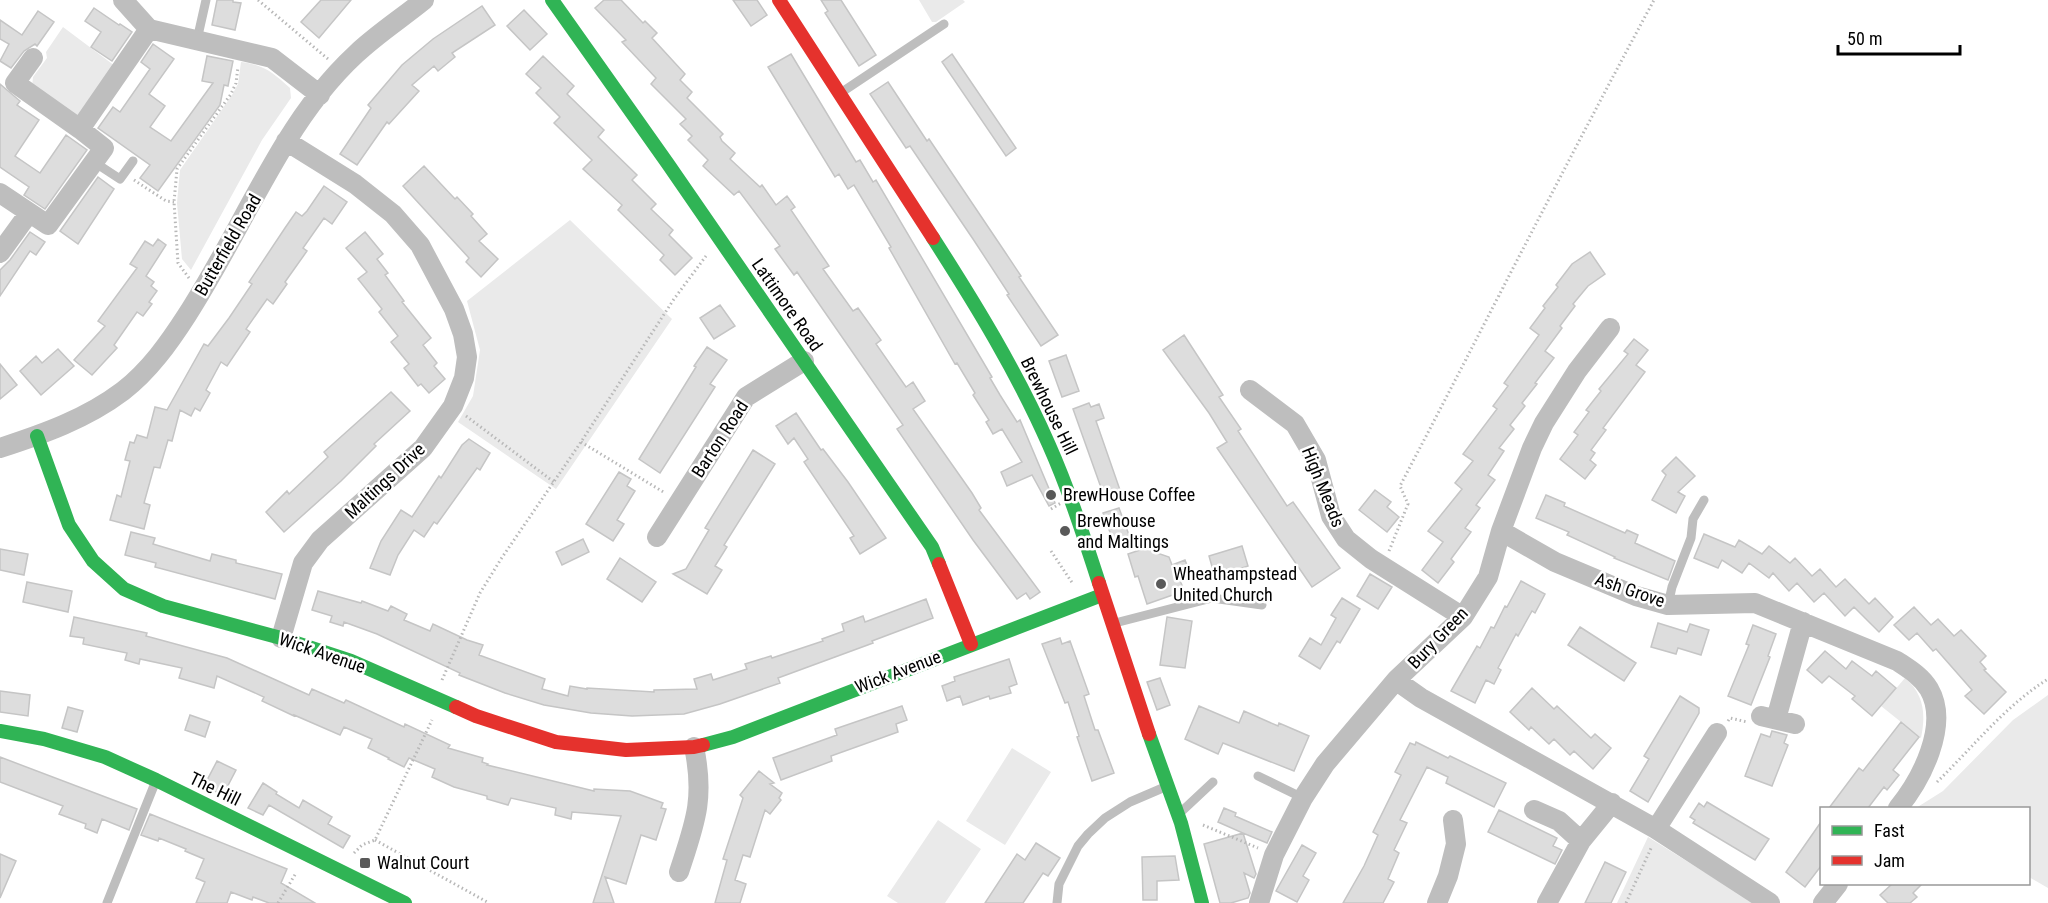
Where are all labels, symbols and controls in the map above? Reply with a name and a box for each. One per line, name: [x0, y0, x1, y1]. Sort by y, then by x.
scale bar: [1838, 18, 1960, 56]
text: 50 m: [1847, 28, 1882, 49]
street label: Butterfield Road: [190, 190, 265, 299]
street label: Lattimore Road: [748, 254, 827, 355]
street label: Brewhouse Hill: [1017, 354, 1082, 458]
street label: Barton Road: [687, 396, 752, 481]
street label: Maltings Drive: [340, 438, 429, 523]
street label: High Meads: [1298, 444, 1349, 530]
place label: BrewHouse Coffee: [1063, 484, 1195, 505]
marker: BrewHouse Coffee: [1044, 488, 1058, 502]
place label: Brewhouse and Maltings: [1077, 510, 1169, 552]
marker: Brewhouse and Maltings: [1058, 524, 1072, 538]
place label: Wheathampstead United Church: [1173, 563, 1297, 605]
street label: Ash Grove: [1593, 568, 1668, 611]
marker: Wheathampstead United Church: [1154, 577, 1168, 591]
street label: Bury Green: [1403, 603, 1472, 673]
street label: Wick Avenue: [276, 628, 368, 677]
street label: Wick Avenue: [852, 646, 944, 698]
street label: The Hill: [186, 767, 244, 810]
legend: [1820, 807, 2030, 885]
text: Fast: [1874, 820, 1905, 841]
text: Jam: [1874, 850, 1905, 871]
place label: Walnut Court: [377, 852, 469, 873]
marker: Walnut Court: [358, 856, 372, 870]

